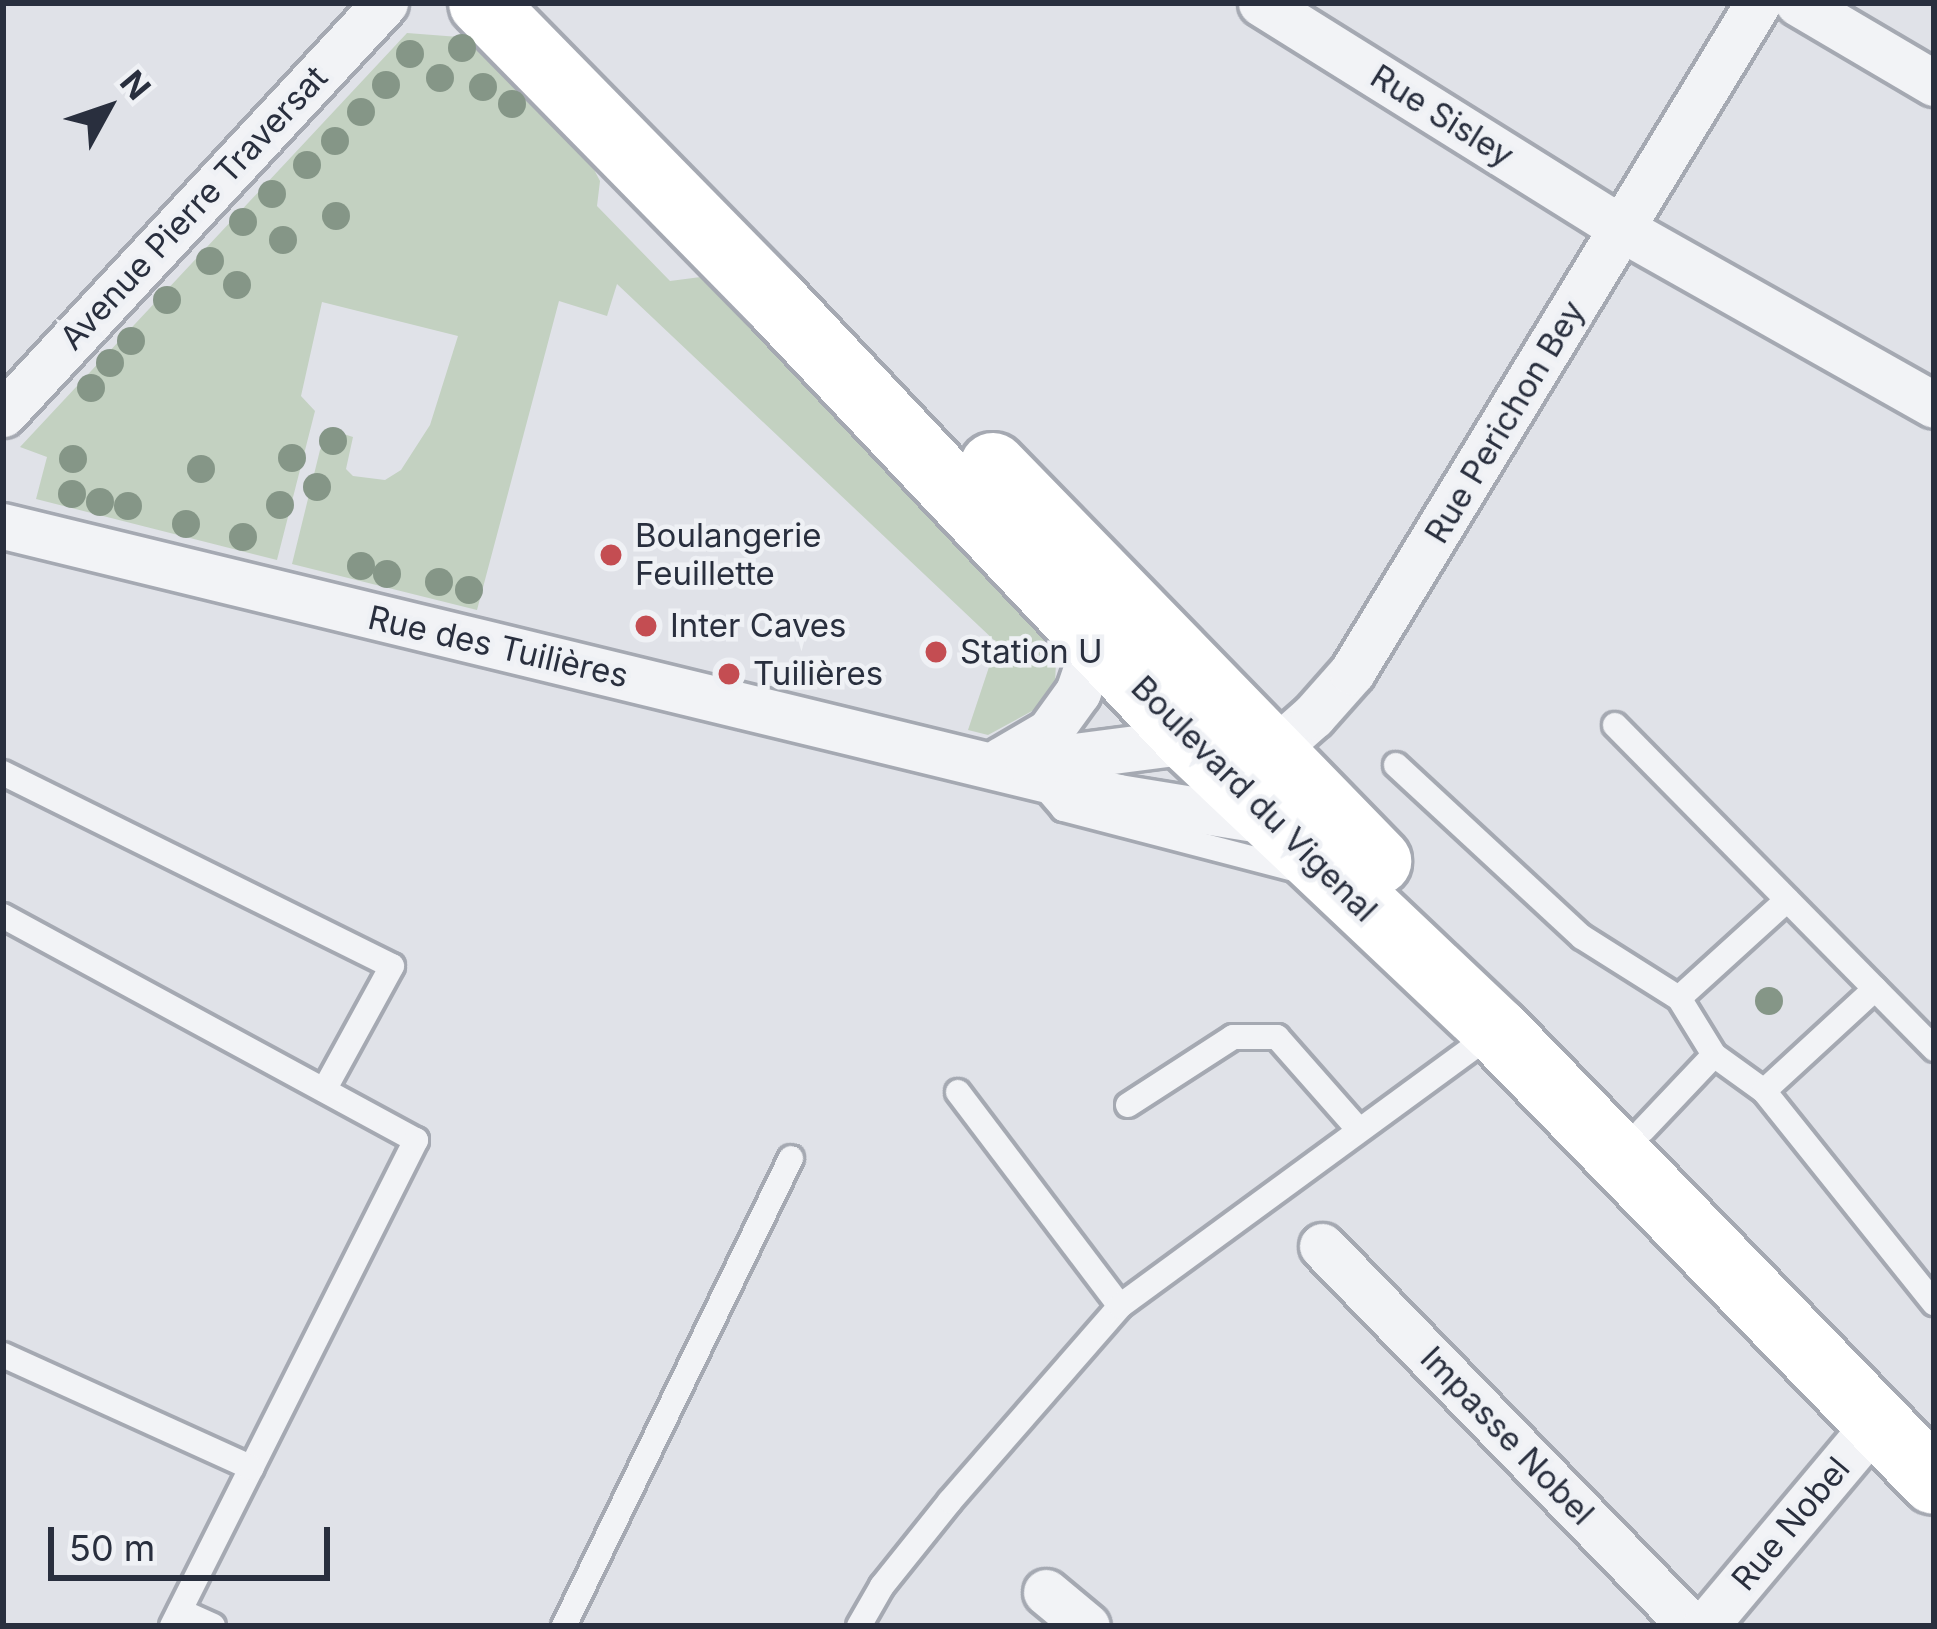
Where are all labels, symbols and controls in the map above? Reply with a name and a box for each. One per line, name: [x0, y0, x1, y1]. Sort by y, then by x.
north arrow: [48, 48, 168, 168]
street label: Rue Sisley: [1363, 57, 1521, 175]
street label: Avenue Pierre Traversat: [52, 58, 336, 358]
text: N: [112, 62, 159, 107]
street label: Rue Perichon Bey: [1417, 294, 1593, 550]
place label: Boulangerie Feuillette: [635, 516, 822, 594]
marker: Boulangerie Feuillette: [598, 542, 624, 568]
street label: Rue des Tuilières: [364, 598, 632, 696]
place label: Inter Caves: [670, 606, 846, 646]
marker: Inter Caves: [633, 613, 659, 639]
place label: Station U: [960, 632, 1103, 672]
marker: Station U: [923, 639, 949, 665]
place label: Tuilières: [753, 654, 883, 694]
marker: Tuilières: [716, 661, 742, 687]
street label: Boulevard du Vigenal: [1123, 668, 1385, 930]
street label: Impasse Nobel: [1412, 1339, 1602, 1533]
street label: Rue Nobel: [1724, 1449, 1858, 1599]
scale bar: [54, 1503, 336, 1577]
text: 50 m: [69, 1526, 155, 1570]

